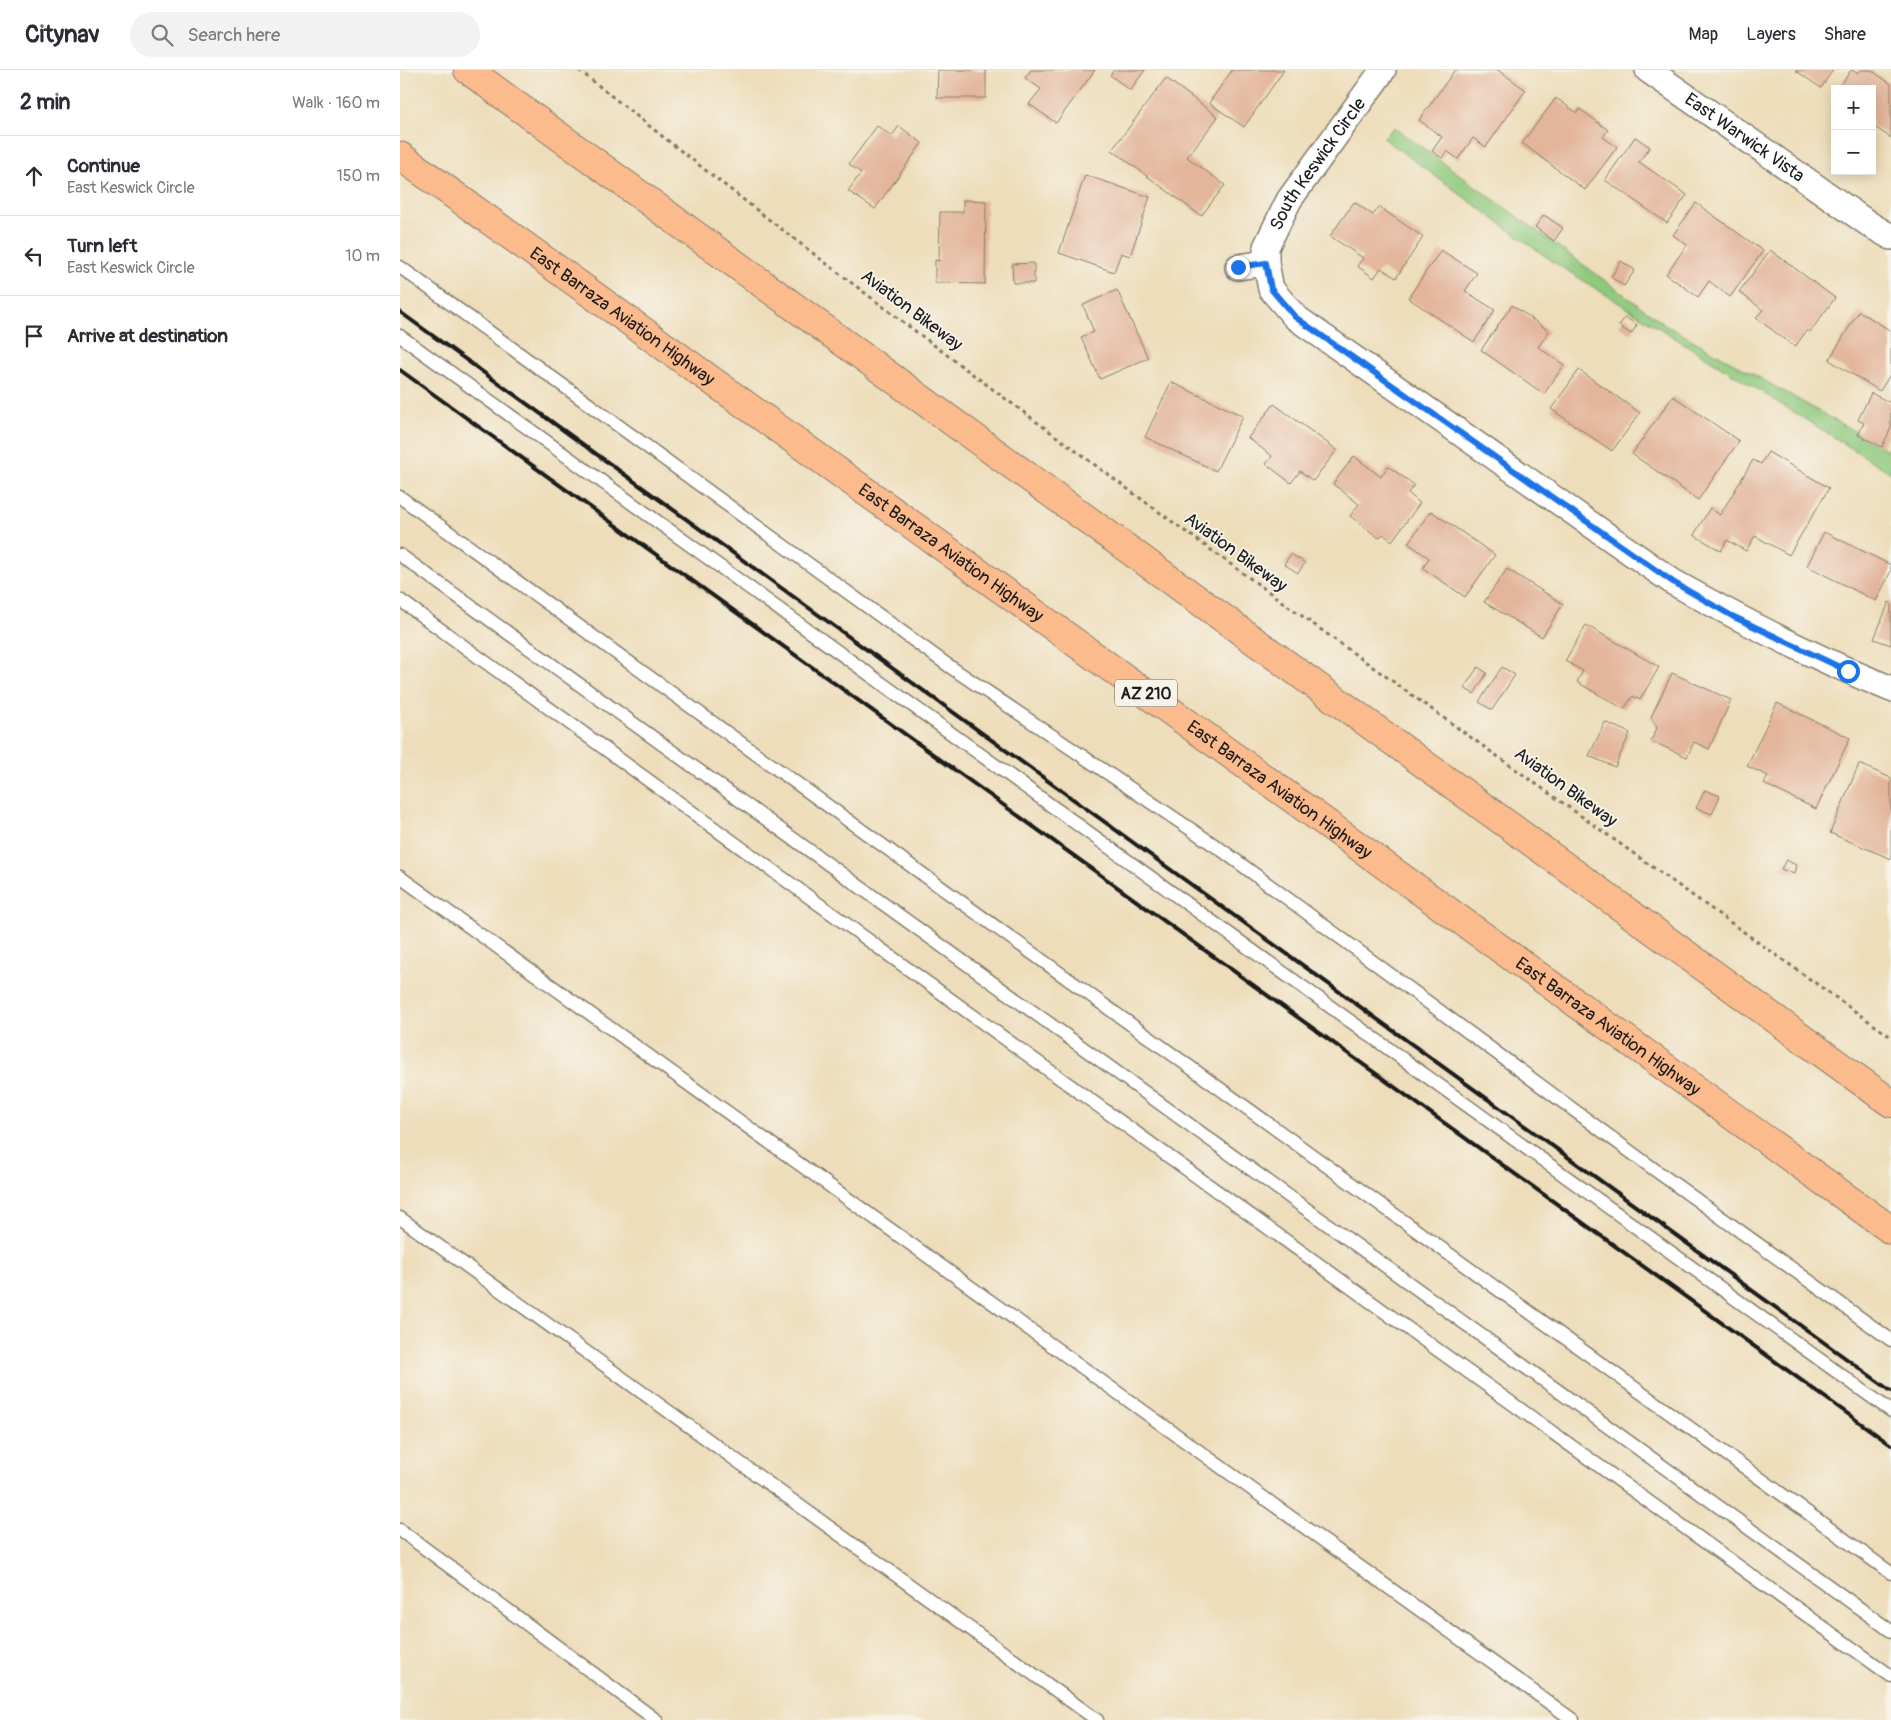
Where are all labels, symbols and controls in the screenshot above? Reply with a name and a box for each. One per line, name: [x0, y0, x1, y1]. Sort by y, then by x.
search box: [130, 12, 480, 57]
text: Citynav: [25, 20, 100, 49]
icon: search: [148, 21, 176, 49]
text: Search here: [188, 23, 280, 47]
text: Map: [1689, 23, 1718, 46]
text: Layers: [1746, 23, 1796, 46]
text: Share: [1824, 23, 1866, 46]
map controls: [1831, 85, 1876, 175]
button: +: [1831, 85, 1876, 130]
street label: East Warwick Vista: [1680, 88, 1809, 188]
text: 2 min: [20, 89, 70, 116]
text: Walk · 160 m: [292, 93, 380, 113]
street label: South Keswick Circle: [1265, 93, 1371, 234]
button: −: [1831, 130, 1876, 175]
text: Continue: [67, 154, 140, 178]
icon: ahead: [20, 162, 48, 190]
text: 150 m: [336, 166, 380, 186]
text: East Keswick Circle: [67, 178, 195, 198]
text: Turn left: [67, 234, 137, 258]
icon: left: [20, 242, 48, 270]
street label: East Barraza Aviation Highway: [525, 242, 719, 391]
text: 10 m: [345, 246, 380, 266]
route end: [1227, 256, 1250, 279]
text: East Keswick Circle: [67, 258, 195, 278]
street label: Aviation Bikeway: [856, 265, 967, 356]
icon: arrive: [20, 322, 48, 350]
text: Arrive at destination: [67, 324, 228, 348]
street label: East Barraza Aviation Highway: [854, 479, 1048, 628]
street label: Aviation Bikeway: [1180, 507, 1292, 598]
route start: [1837, 660, 1860, 683]
road number: AZ 210: [1115, 680, 1177, 706]
street label: East Barraza Aviation Highway: [1182, 716, 1377, 865]
street label: Aviation Bikeway: [1510, 742, 1622, 833]
street label: East Barraza Aviation Highway: [1511, 952, 1705, 1101]

